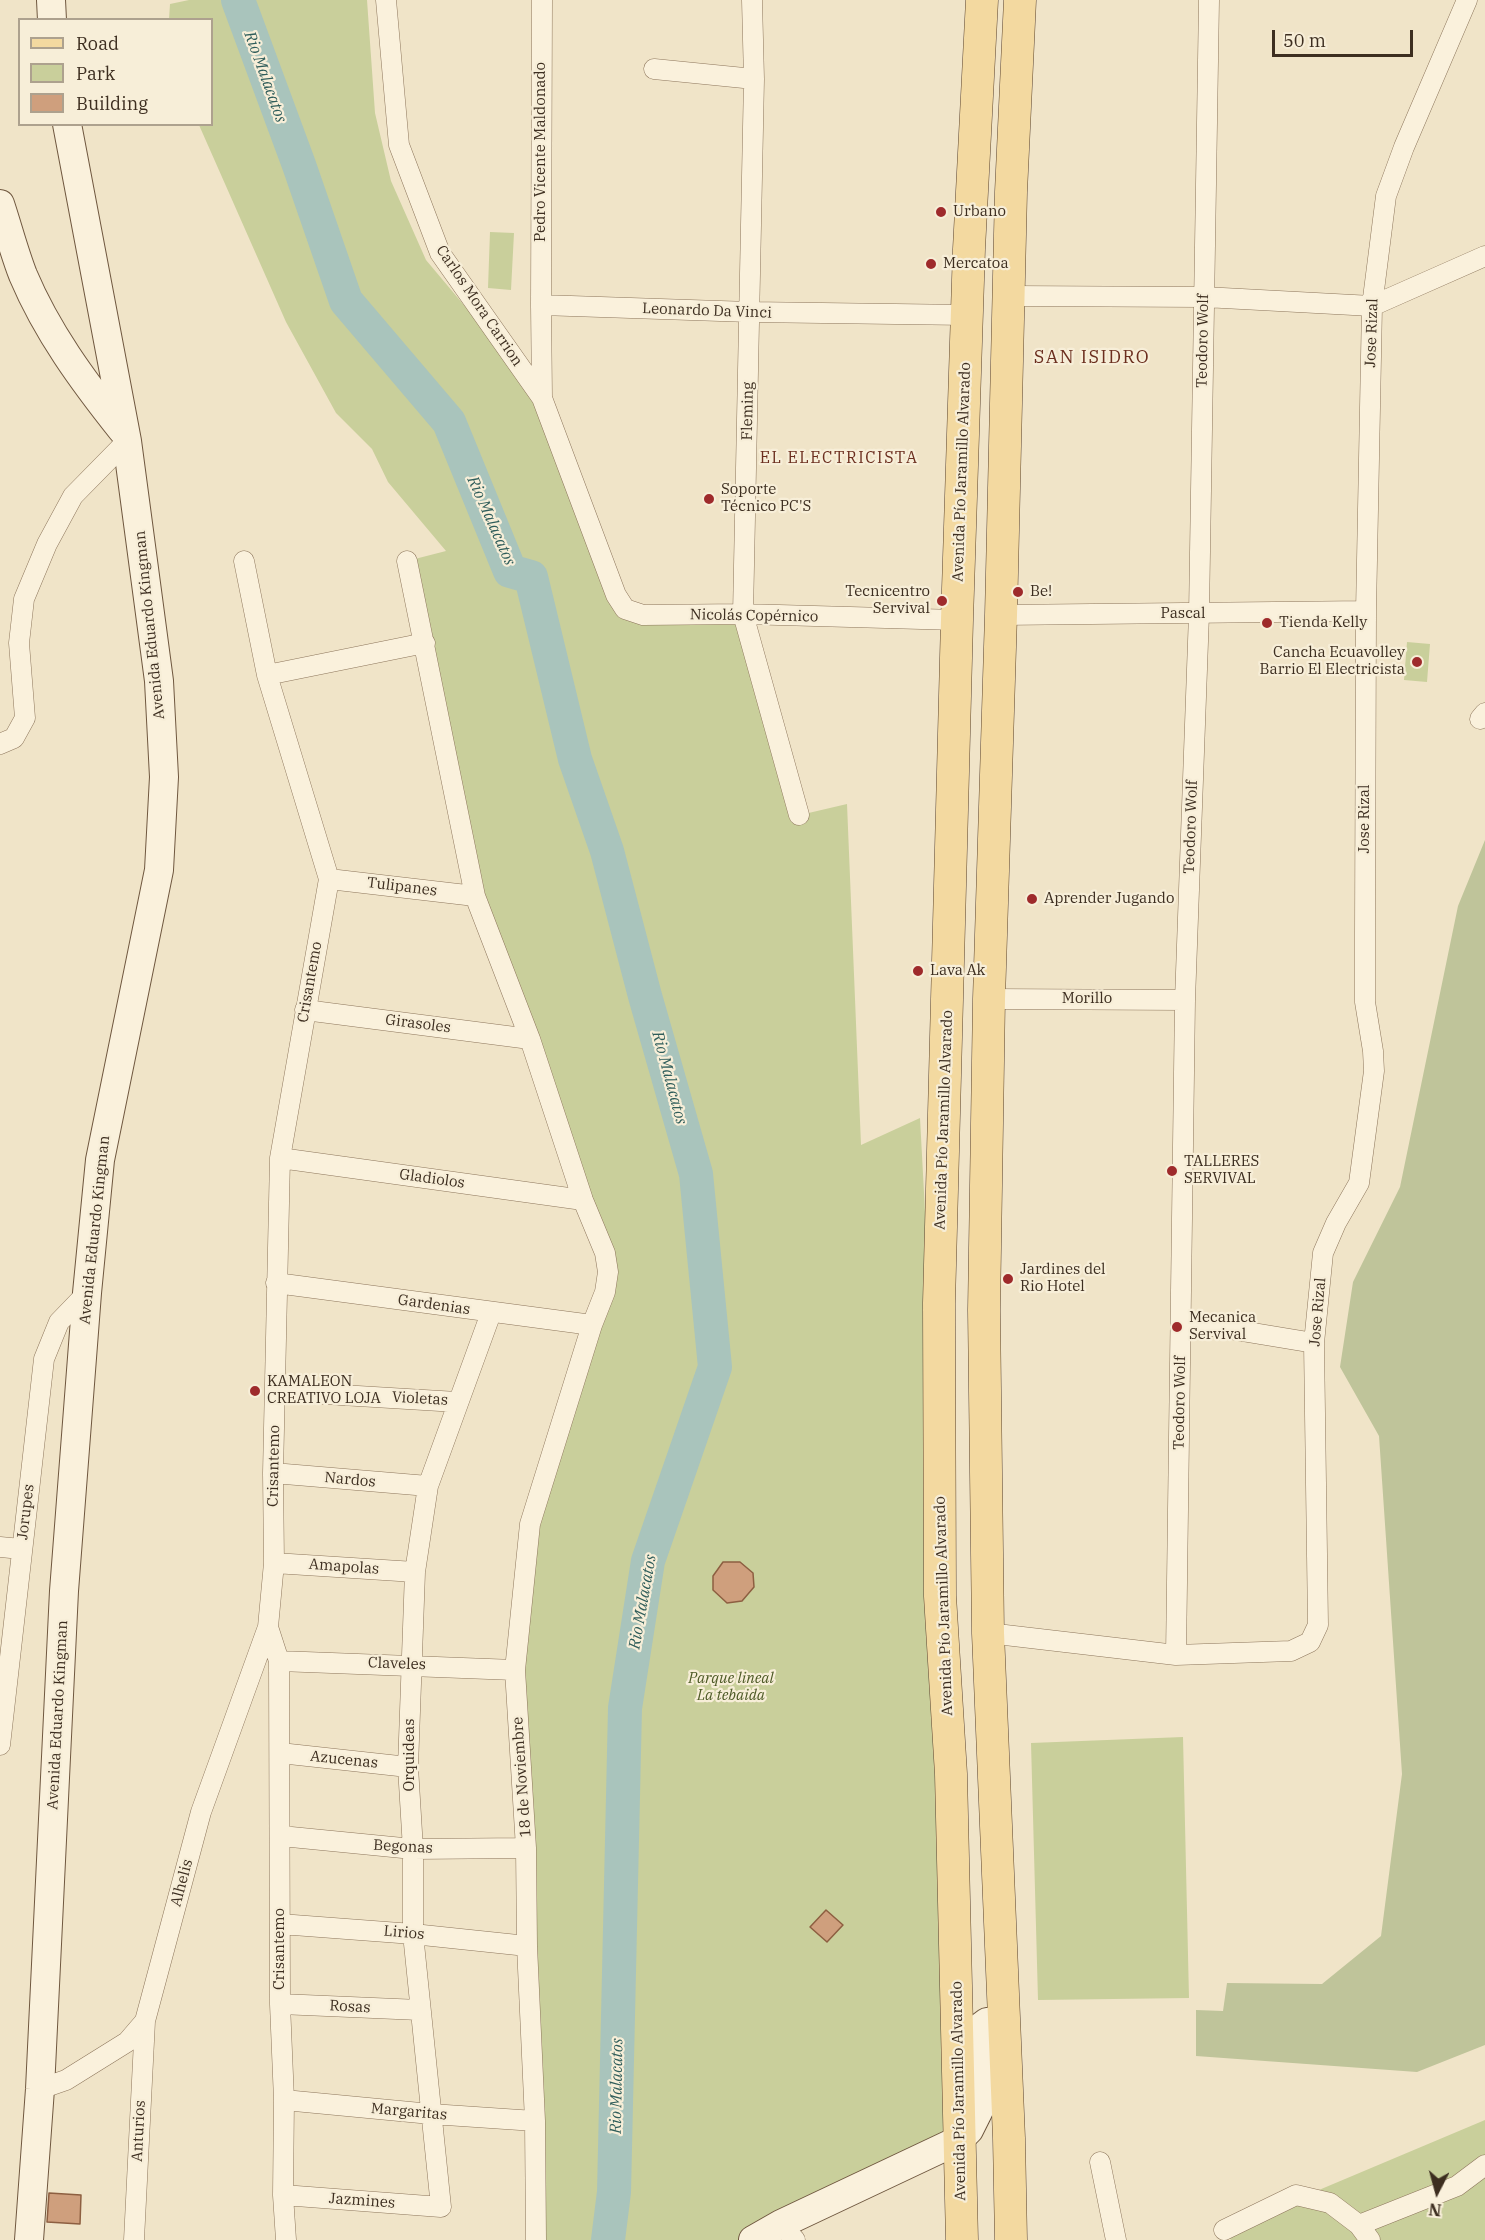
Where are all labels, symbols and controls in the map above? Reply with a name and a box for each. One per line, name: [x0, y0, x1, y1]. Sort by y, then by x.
legend: [18, 18, 213, 126]
scale bar: [1275, 18, 1416, 56]
water label: Rio Malacatos: [240, 29, 290, 125]
text: 50 m: [1283, 29, 1326, 52]
text: Road: [76, 32, 119, 55]
text: Park: [76, 62, 115, 85]
street label: Pedro Vicente Maldonado: [532, 62, 550, 242]
text: Building: [76, 92, 148, 115]
place label: Urbano: [953, 203, 1006, 221]
marker: Urbano: [934, 205, 948, 219]
street label: Carlos Mora Carrion: [432, 242, 526, 370]
place label: Mercatoa: [943, 255, 1009, 273]
marker: Mercatoa: [924, 257, 938, 271]
street label: Teodoro Wolf: [1193, 294, 1213, 388]
street label: Jose Rizal: [1362, 298, 1382, 368]
street label: Leonardo Da Vinci: [642, 300, 772, 322]
district label: SAN ISIDRO: [1034, 347, 1150, 369]
street label: Avenida Pío Jaramillo Alvarado: [949, 362, 975, 582]
street label: Fleming: [738, 381, 758, 441]
district label: EL ELECTRICISTA: [760, 448, 918, 468]
water label: Rio Malacatos: [463, 473, 519, 569]
place label: Soporte Técnico PC'S: [721, 481, 811, 516]
marker: Soporte Técnico PC'S: [702, 492, 716, 506]
street label: Avenida Eduardo Kingman: [131, 530, 169, 720]
place label: Tecnicentro Servival: [845, 583, 930, 618]
place label: Be!: [1030, 583, 1052, 601]
marker: Be!: [1011, 585, 1025, 599]
marker: Tecnicentro Servival: [935, 594, 949, 608]
street label: Pascal: [1160, 605, 1206, 623]
street label: Nicolás Copérnico: [690, 606, 818, 626]
place label: Tienda Kelly: [1279, 614, 1367, 632]
marker: Tienda Kelly: [1260, 616, 1274, 630]
place label: Cancha Ecuavolley Barrio El Electricista: [1259, 644, 1405, 679]
marker: Cancha Ecuavolley Barrio El Electricista: [1410, 655, 1424, 669]
street label: Teodoro Wolf: [1180, 780, 1202, 874]
street label: Jose Rizal: [1356, 784, 1374, 854]
street label: Tulipanes: [366, 874, 438, 900]
place label: Aprender Jugando: [1044, 890, 1174, 908]
marker: Aprender Jugando: [1025, 892, 1039, 906]
street label: Crisantemo: [294, 940, 326, 1024]
place label: Lava Ak: [930, 962, 985, 980]
marker: Lava Ak: [911, 964, 925, 978]
street label: Morillo: [1062, 990, 1112, 1008]
street label: Avenida Pío Jaramillo Alvarado: [931, 1010, 957, 1230]
street label: Girasoles: [384, 1011, 452, 1037]
water label: Rio Malacatos: [647, 1029, 691, 1127]
street label: Avenida Eduardo Kingman: [76, 1135, 114, 1325]
place label: TALLERES SERVIVAL: [1184, 1153, 1259, 1188]
marker: TALLERES SERVIVAL: [1165, 1164, 1179, 1178]
street label: Gladiolos: [398, 1165, 466, 1193]
place label: Jardines del Rio Hotel: [1020, 1261, 1106, 1296]
marker: Jardines del Rio Hotel: [1001, 1272, 1015, 1286]
street label: Jose Rizal: [1306, 1277, 1330, 1347]
street label: Gardenias: [397, 1291, 471, 1319]
place label: Mecanica Servival: [1189, 1309, 1256, 1344]
marker: Mecanica Servival: [1170, 1320, 1184, 1334]
street label: Teodoro Wolf: [1170, 1356, 1190, 1450]
place label: KAMALEON CREATIVO LOJA: [267, 1373, 381, 1408]
marker: KAMALEON CREATIVO LOJA: [248, 1384, 262, 1398]
street label: Violetas: [391, 1389, 449, 1409]
street label: Crisantemo: [264, 1425, 284, 1507]
street label: Nardos: [324, 1469, 376, 1491]
street label: Jorupes: [14, 1483, 38, 1541]
street label: Avenida Pío Jaramillo Alvarado: [931, 1496, 957, 1716]
water label: Rio Malacatos: [625, 1553, 661, 1651]
street label: Amapolas: [308, 1556, 380, 1578]
street label: Avenida Eduardo Kingman: [44, 1620, 72, 1810]
street label: Claveles: [368, 1654, 426, 1674]
park label: Parque lineal La tebaida: [688, 1670, 774, 1705]
street label: 18 de Noviembre: [509, 1716, 535, 1838]
street label: Orquideas: [401, 1718, 419, 1792]
street label: Azucenas: [309, 1747, 379, 1773]
street label: Begonas: [373, 1836, 433, 1858]
street label: Alhelis: [167, 1857, 197, 1909]
street label: Crisantemo: [271, 1908, 289, 1990]
street label: Lirios: [383, 1922, 425, 1944]
street label: Avenida Pío Jaramillo Alvarado: [948, 1981, 970, 2201]
street label: Rosas: [329, 1997, 371, 2017]
water label: Rio Malacatos: [607, 2038, 627, 2134]
street label: Anturios: [128, 2100, 150, 2162]
street label: Margaritas: [370, 2100, 448, 2124]
north arrow: [1407, 2162, 1467, 2222]
street label: Jazmines: [328, 2190, 396, 2212]
text: N: [1428, 2199, 1442, 2221]

